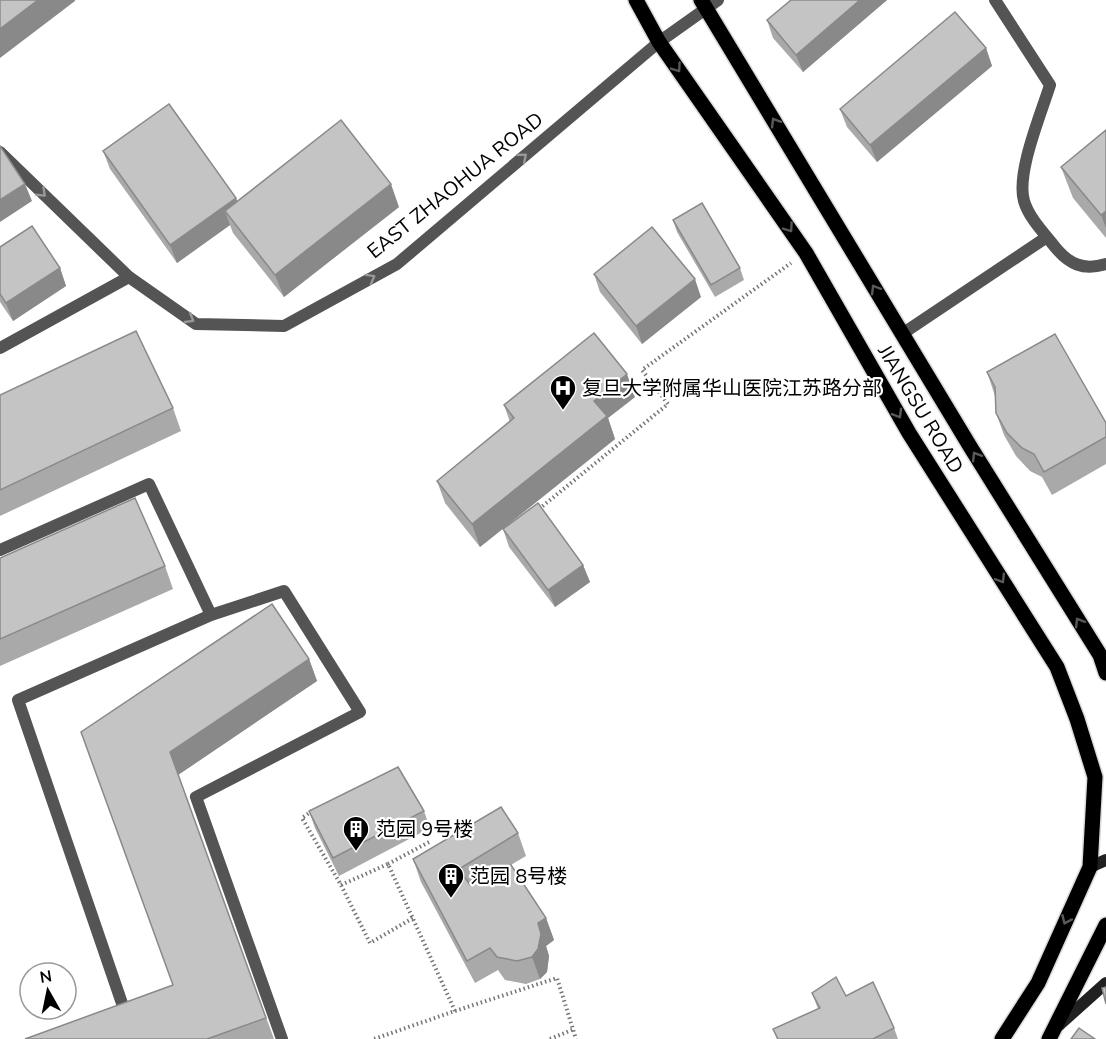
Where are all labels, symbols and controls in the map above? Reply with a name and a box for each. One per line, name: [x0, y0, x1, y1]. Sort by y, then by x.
one-way arrow: [670, 61, 681, 72]
street label: EAST ZHAOHUA ROAD: [362, 106, 549, 265]
one-way arrow: [770, 118, 782, 128]
one-way arrow: [516, 153, 527, 164]
one-way arrow: [35, 185, 46, 196]
one-way arrow: [782, 221, 793, 232]
one-way arrow: [364, 274, 375, 285]
one-way arrow: [871, 285, 883, 295]
one-way arrow: [184, 311, 194, 323]
street label: JIANGSU ROAD: [871, 339, 970, 478]
hospital icon: 复旦大学附属华山医院江苏路分部: [548, 373, 578, 411]
place label: 复旦大学附属华山医院江苏路分部: [582, 375, 882, 402]
one-way arrow: [891, 408, 902, 418]
one-way arrow: [972, 452, 984, 462]
one-way arrow: [994, 573, 1006, 583]
one-way arrow: [1075, 618, 1087, 628]
building icon: 范园 9号楼: [341, 814, 371, 852]
place label: 范园 9号楼: [376, 816, 473, 843]
building icon: 范园 8号楼: [436, 861, 466, 899]
place label: 范园 8号楼: [470, 863, 567, 890]
one-way arrow: [1062, 914, 1074, 925]
north arrow: [18, 961, 78, 1021]
text: N: [38, 965, 53, 989]

